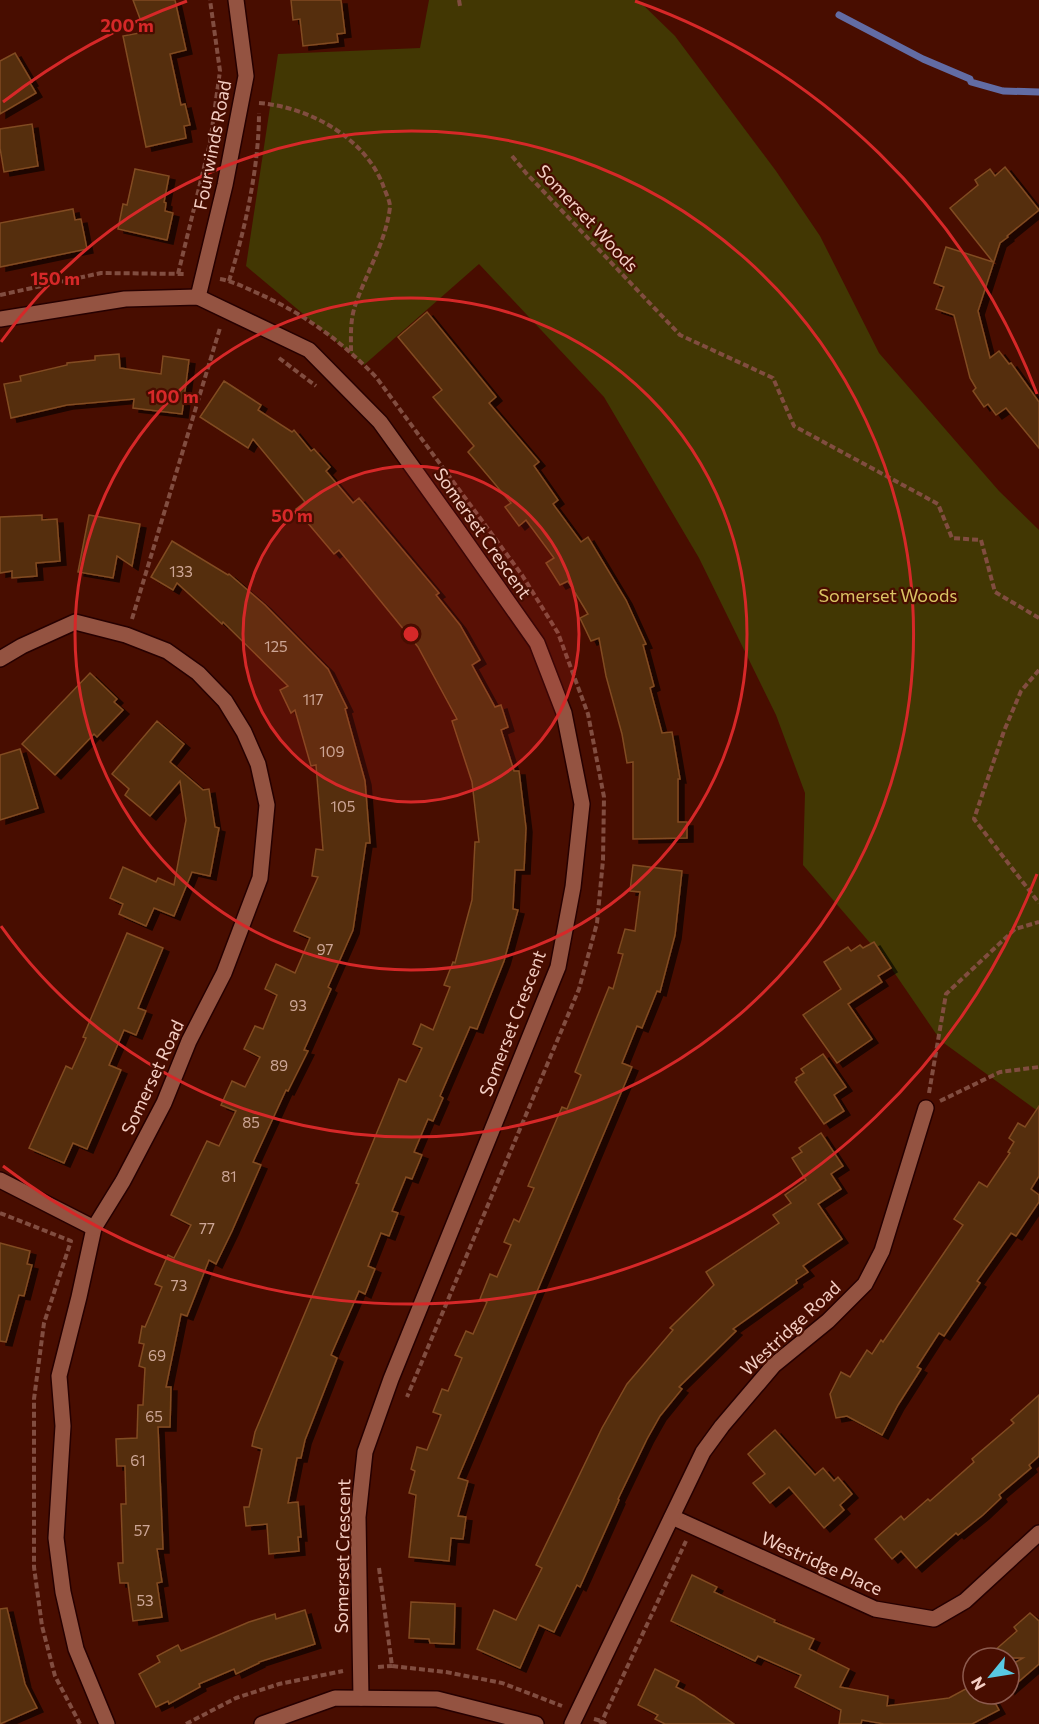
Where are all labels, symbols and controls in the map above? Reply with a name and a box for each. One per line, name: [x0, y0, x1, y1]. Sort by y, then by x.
text: 200 m: [100, 14, 154, 36]
street label: Fourwinds Road: [189, 78, 235, 212]
street label: Somerset Woods: [533, 160, 643, 276]
text: 150 m: [30, 267, 80, 289]
text: 100 m: [147, 385, 199, 407]
street label: Somerset Crescent: [430, 463, 536, 603]
text: 50 m: [271, 504, 313, 526]
house number: 133: [169, 562, 193, 580]
park label: Somerset Woods: [819, 584, 957, 606]
centre of rings: [401, 624, 421, 644]
house number: 125: [264, 637, 288, 655]
house number: 117: [303, 690, 323, 708]
house number: 109: [319, 742, 345, 760]
house number: 105: [331, 797, 355, 815]
house number: 97: [317, 940, 334, 958]
street label: Somerset Crescent: [474, 947, 550, 1099]
house number: 93: [289, 996, 307, 1014]
street label: Somerset Road: [116, 1016, 188, 1138]
house number: 89: [270, 1056, 288, 1074]
house number: 85: [242, 1113, 260, 1131]
house number: 81: [221, 1167, 237, 1185]
house number: 77: [199, 1219, 215, 1237]
house number: 73: [171, 1276, 187, 1294]
street label: Westridge Road: [735, 1276, 845, 1380]
house number: 69: [148, 1346, 166, 1364]
house number: 65: [145, 1407, 163, 1425]
house number: 61: [130, 1451, 146, 1469]
street label: Somerset Crescent: [330, 1478, 354, 1634]
house number: 57: [134, 1521, 150, 1539]
street label: Westridge Place: [758, 1526, 886, 1600]
house number: 53: [136, 1591, 154, 1609]
north arrow: [961, 1646, 1021, 1706]
text: N: [966, 1674, 989, 1694]

